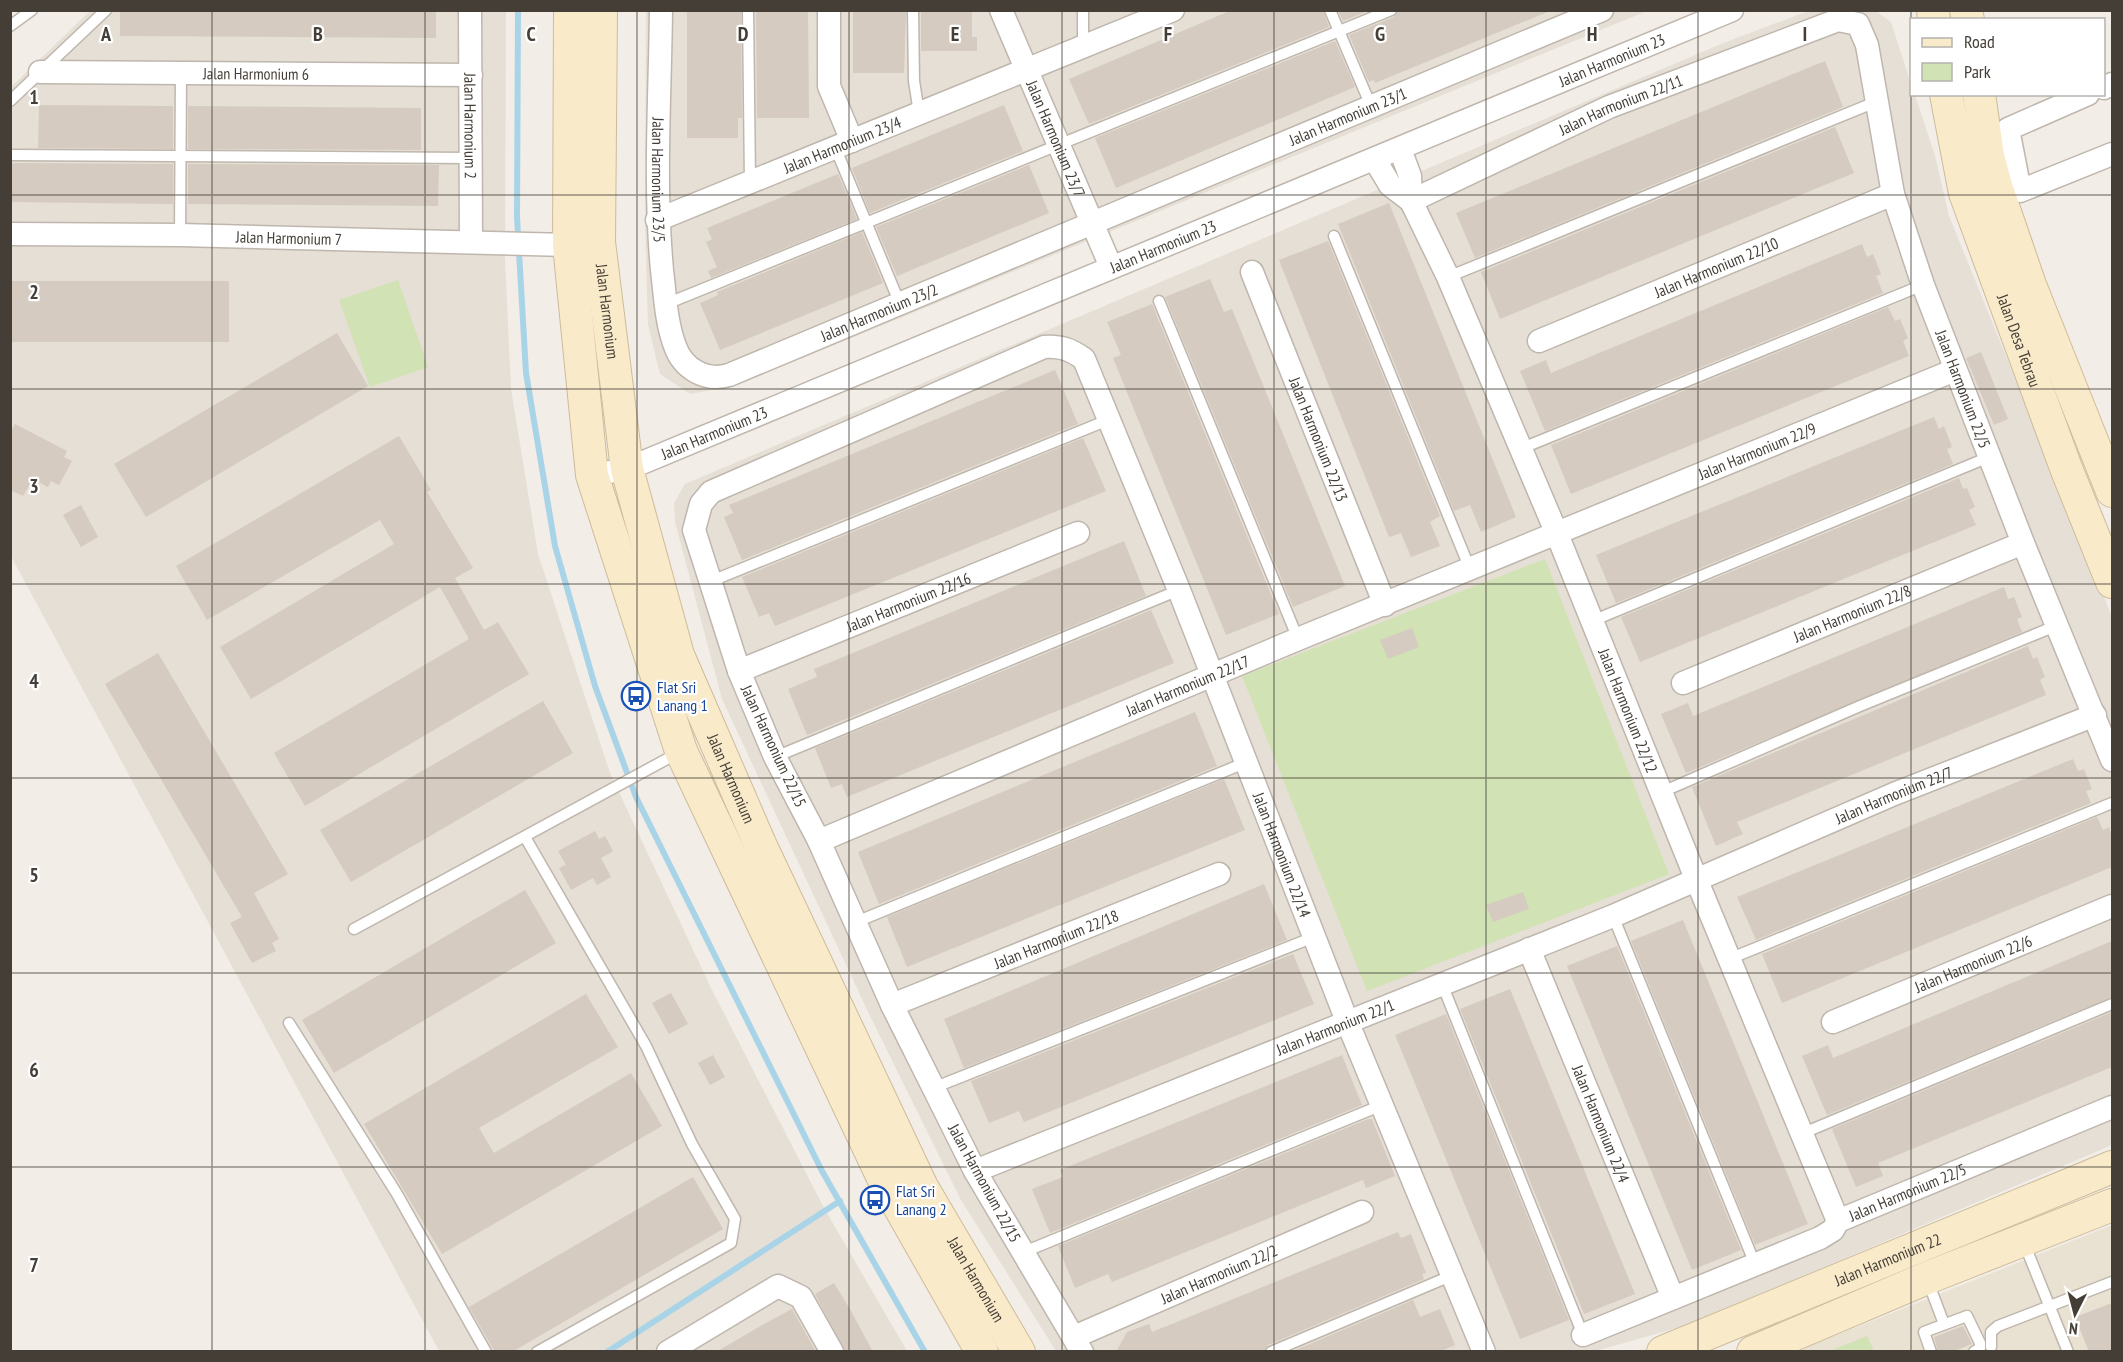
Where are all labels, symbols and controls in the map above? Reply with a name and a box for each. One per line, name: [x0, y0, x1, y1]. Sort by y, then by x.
legend: [1910, 18, 2105, 96]
text: A: [100, 21, 112, 47]
text: B: [313, 21, 323, 47]
text: C: [526, 21, 536, 47]
text: D: [738, 21, 749, 47]
text: E: [951, 21, 959, 47]
text: F: [1164, 21, 1172, 47]
text: G: [1375, 21, 1385, 47]
text: I: [1803, 21, 1807, 47]
street label: Jalan Harmonium 23: [1556, 29, 1668, 91]
text: Road: [1964, 30, 1995, 53]
text: Park: [1964, 60, 1991, 83]
street label: Jalan Harmonium 6: [202, 63, 309, 84]
street label: Jalan Harmonium 22/11: [1555, 70, 1685, 140]
street label: Jalan Harmonium 2: [460, 72, 481, 179]
street label: Jalan Harmonium 23/7: [1022, 76, 1090, 200]
street label: Jalan Harmonium 23/1: [1285, 83, 1409, 150]
text: 1: [29, 84, 39, 110]
street label: Jalan Harmonium 23/4: [780, 112, 904, 178]
street label: Jalan Harmonium 23/5: [648, 116, 670, 243]
street label: Jalan Harmonium 23: [1106, 215, 1219, 278]
street label: Jalan Harmonium 7: [235, 226, 342, 249]
street label: Jalan Harmonium 22/10: [1650, 233, 1781, 302]
street label: Jalan Harmonium: [592, 262, 623, 360]
text: 2: [29, 279, 39, 305]
street label: Jalan Harmonium 23/2: [817, 279, 941, 346]
street label: Jalan Desa Tebrau: [1993, 290, 2045, 390]
street label: Jalan Harmonium 22/5: [1931, 326, 1995, 451]
street label: Jalan Harmonium 22/13: [1285, 373, 1353, 504]
street label: Jalan Harmonium 23: [657, 402, 770, 464]
street label: Jalan Harmonium 22/9: [1695, 418, 1819, 484]
text: 3: [29, 473, 39, 499]
street label: Jalan Harmonium 22/16: [842, 568, 974, 637]
street label: Jalan Harmonium 22/8: [1790, 580, 1914, 647]
street label: Jalan Harmonium 22/12: [1594, 645, 1662, 776]
street label: Jalan Harmonium 22/17: [1122, 651, 1252, 721]
text: 4: [29, 668, 39, 694]
place label: Flat Sri Lanang 1: [657, 677, 708, 715]
bus stop icon: Flat Sri Lanang 1: [620, 680, 652, 712]
street label: Jalan Harmonium 22/15: [737, 681, 811, 810]
street label: Jalan Harmonium: [703, 730, 760, 826]
street label: Jalan Harmonium 22/7: [1831, 762, 1956, 829]
street label: Jalan Harmonium 22/14: [1249, 789, 1316, 920]
text: 5: [29, 862, 39, 888]
street label: Jalan Harmonium 22/18: [990, 905, 1121, 973]
street label: Jalan Harmonium 22/6: [1911, 930, 2035, 997]
street label: Jalan Harmonium 22/1: [1273, 994, 1397, 1060]
text: 6: [29, 1057, 39, 1083]
street label: Jalan Harmonium 22/4: [1568, 1061, 1634, 1185]
street label: Jalan Harmonium 22/15: [944, 1119, 1026, 1246]
street label: Jalan Harmonium 22/5: [1845, 1159, 1969, 1226]
place label: Flat Sri Lanang 2: [896, 1181, 947, 1219]
bus stop icon: Flat Sri Lanang 2: [859, 1184, 891, 1216]
street label: Jalan Harmonium 22: [1831, 1229, 1944, 1291]
street label: Jalan Harmonium: [943, 1232, 1009, 1325]
street label: Jalan Harmonium 22/2: [1157, 1240, 1280, 1309]
text: 7: [29, 1252, 39, 1278]
north arrow: [2045, 1284, 2105, 1344]
text: N: [2068, 1319, 2079, 1339]

